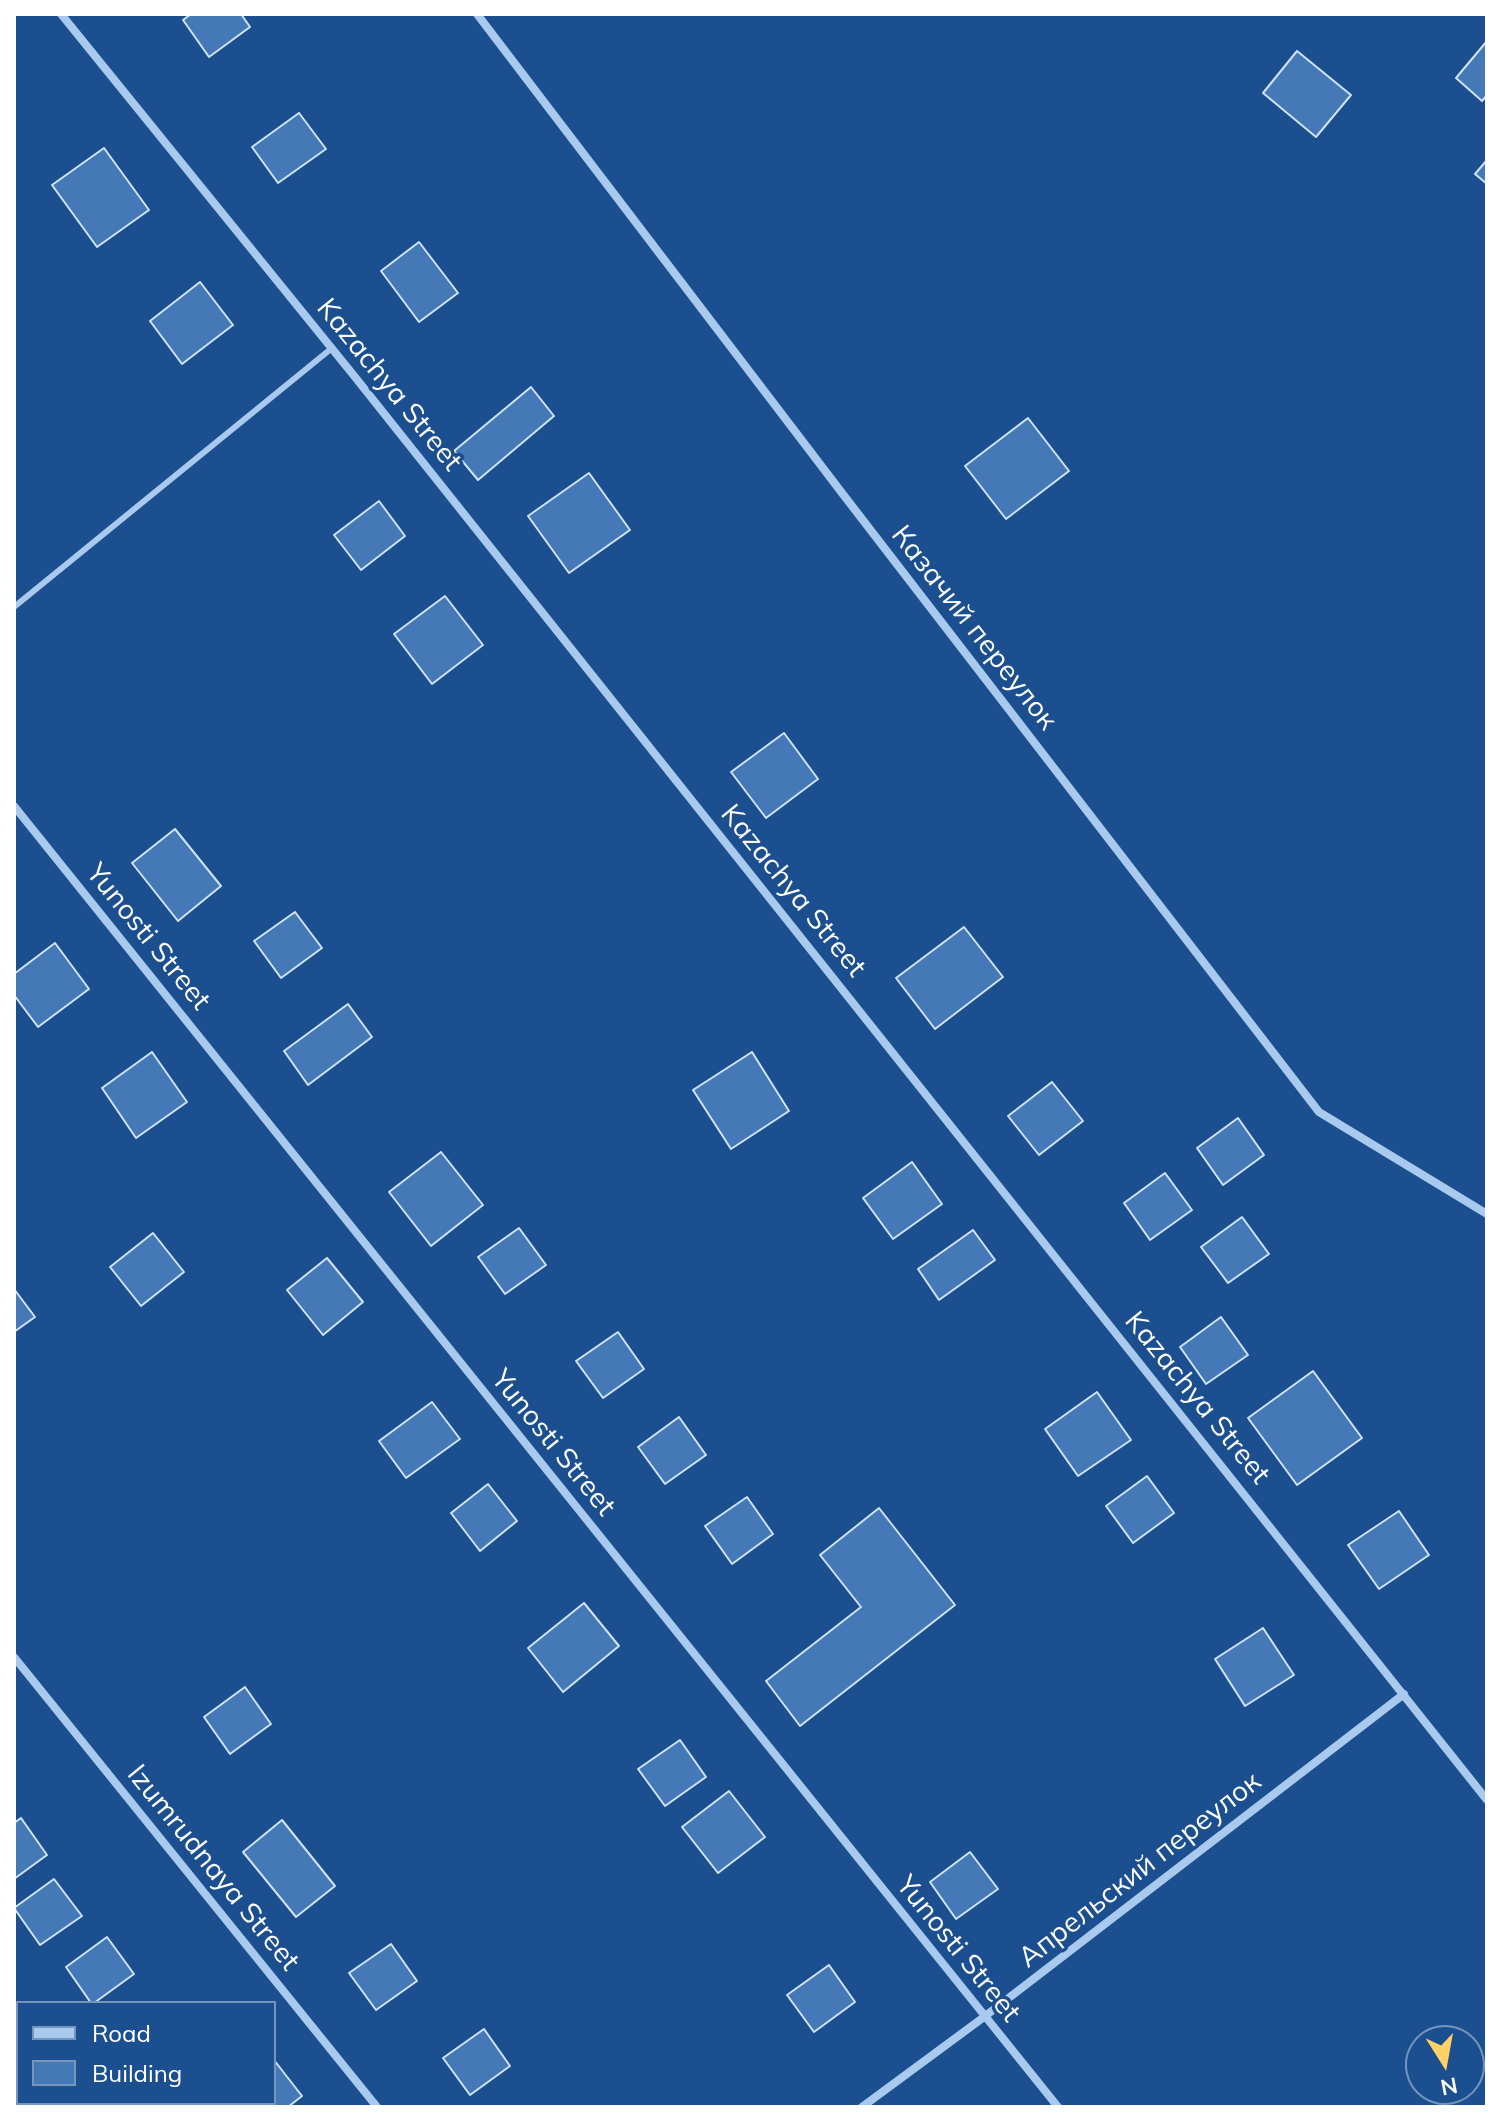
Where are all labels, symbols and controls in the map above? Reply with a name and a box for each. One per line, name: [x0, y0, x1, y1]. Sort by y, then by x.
street label: Kazachya Street: [309, 292, 469, 478]
street label: Казачий переулок: [884, 519, 1064, 737]
street label: Kazachya Street: [713, 798, 873, 984]
street label: Yunosti Street: [79, 857, 217, 1017]
street label: Kazachya Street: [1117, 1305, 1277, 1491]
street label: Yunosti Street: [484, 1363, 622, 1523]
street label: Izumrudnaya Street: [120, 1758, 306, 1978]
street label: Апрельский переулок: [1012, 1765, 1268, 1975]
street label: Yunosti Street: [889, 1869, 1027, 2029]
legend: [16, 2001, 276, 2105]
text: Road: [92, 2018, 151, 2048]
north arrow: [1405, 2025, 1485, 2105]
text: Building: [92, 2058, 182, 2088]
text: N: [1438, 2071, 1460, 2102]

